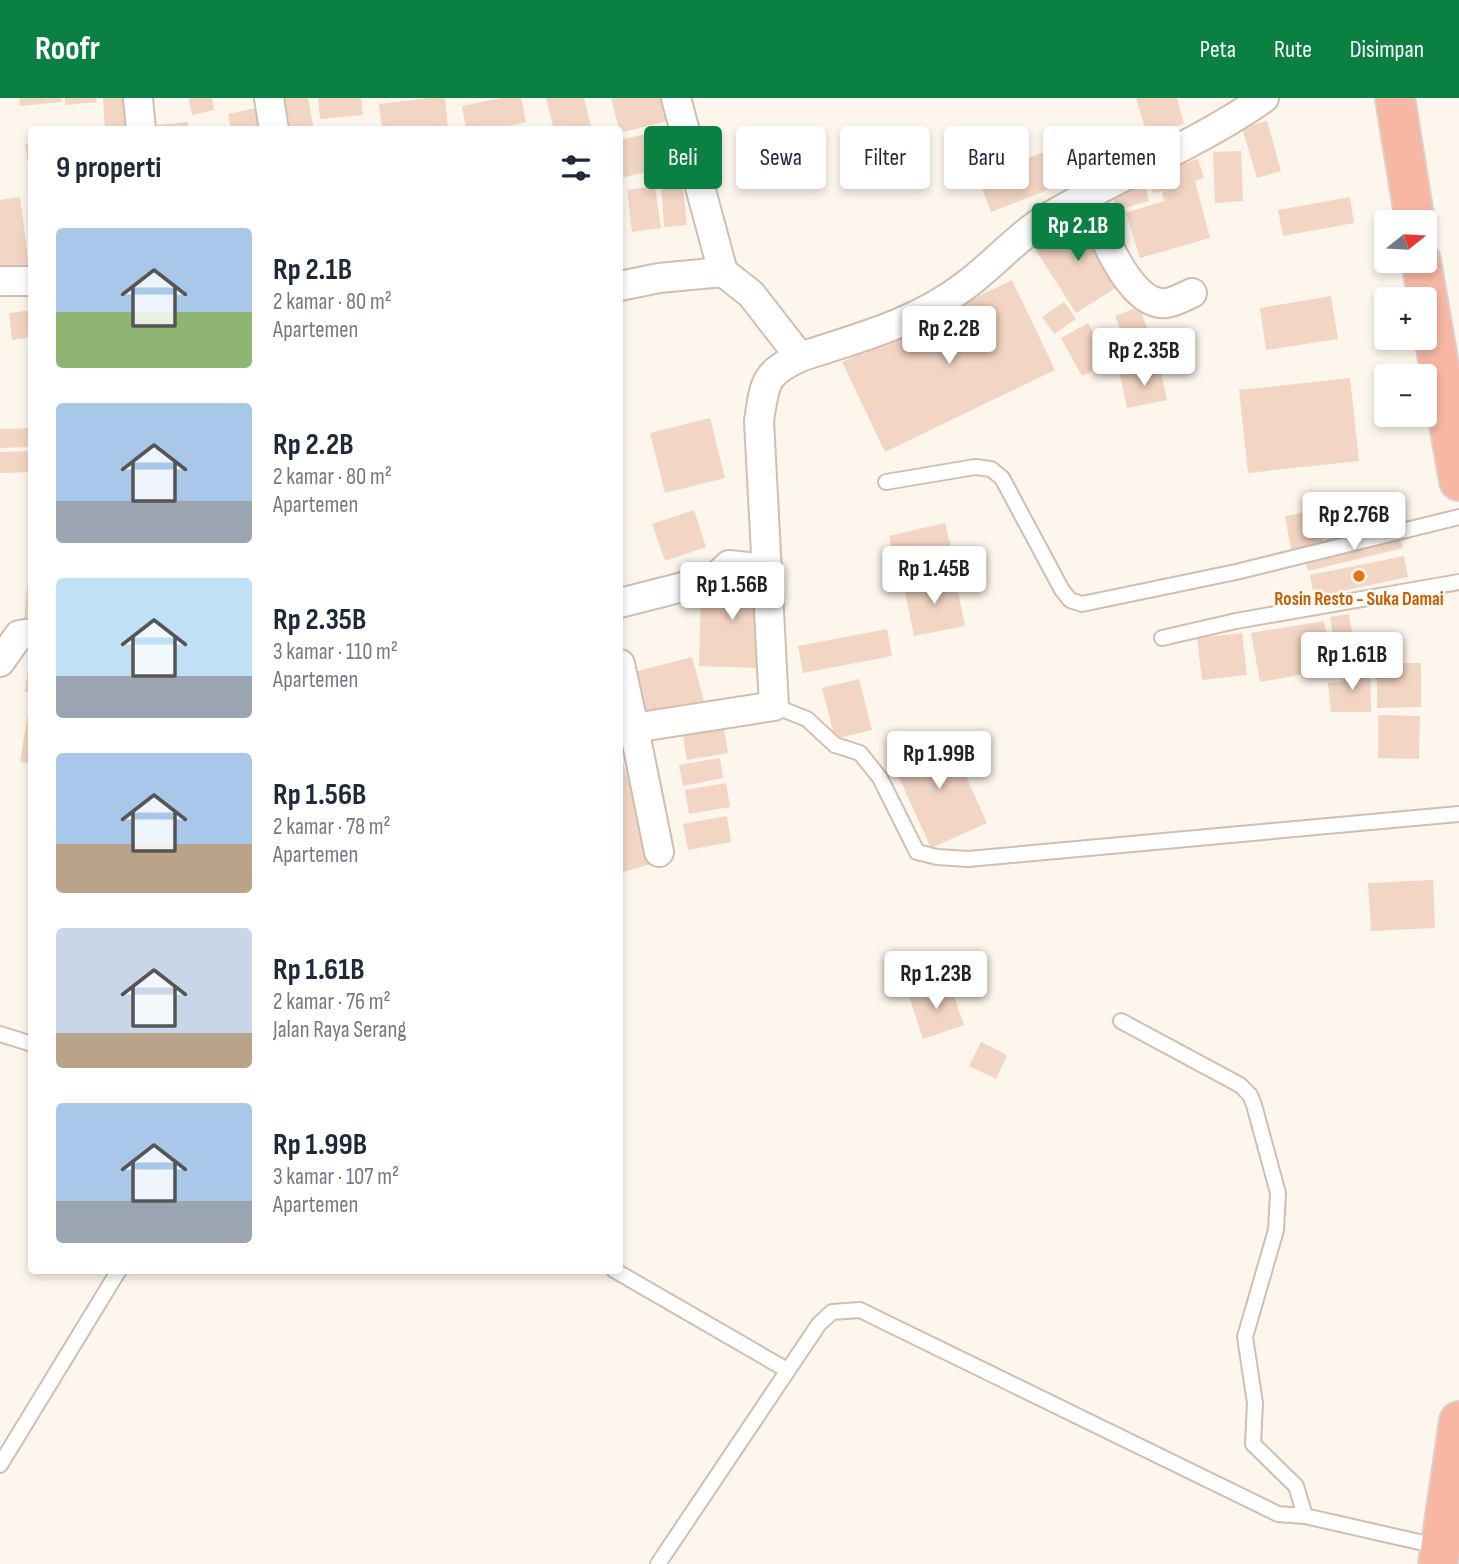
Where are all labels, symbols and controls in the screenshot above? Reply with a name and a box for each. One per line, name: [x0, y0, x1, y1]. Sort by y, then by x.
text: Roofr: [35, 29, 100, 69]
text: Peta: [1200, 35, 1236, 64]
text: Rute: [1274, 35, 1312, 64]
text: Disimpan: [1350, 35, 1424, 64]
chip: Beli: [644, 126, 722, 189]
chip: Sewa: [736, 126, 826, 189]
chip: Filter: [840, 126, 930, 189]
chip: Baru: [944, 126, 1029, 189]
chip: Apartemen: [1043, 126, 1180, 189]
icon: filters: [557, 149, 595, 187]
text: 9 properti: [56, 150, 161, 186]
pin: Rp 2.1B: [1013, 204, 1143, 263]
north arrow: [1374, 210, 1437, 273]
map controls: [1374, 210, 1437, 427]
text: Rp 2.1B: [1048, 212, 1108, 240]
text: Rp 2.1B: [273, 252, 352, 288]
icon: home: [112, 256, 196, 340]
button: +: [1374, 287, 1437, 350]
text: 2 kamar · 80 m²: [273, 288, 392, 316]
pin: Rp 2.2B: [884, 306, 1014, 366]
text: Rp 2.2B: [918, 315, 980, 343]
text: Apartemen: [273, 316, 358, 344]
pin: Rp 2.35B: [1072, 328, 1216, 388]
text: Rp 2.35B: [1108, 337, 1180, 365]
button: −: [1374, 364, 1437, 427]
text: Rp 2.2B: [273, 427, 353, 463]
icon: home: [112, 431, 196, 515]
text: 2 kamar · 80 m²: [273, 463, 392, 491]
text: Apartemen: [273, 491, 358, 519]
pin: Rp 2.76B: [1282, 492, 1426, 552]
text: Rp 2.76B: [1318, 501, 1390, 529]
pin: Rp 1.45B: [862, 546, 1006, 606]
text: Rp 1.45B: [898, 555, 970, 583]
pin: Rp 1.56B: [660, 562, 804, 622]
marker: Rosin Resto - Suka Damai: [1351, 568, 1367, 584]
text: Rp 1.56B: [696, 571, 768, 599]
place label: Rosin Resto - Suka Damai: [1274, 588, 1444, 611]
text: Rp 2.35B: [273, 602, 366, 638]
icon: home: [112, 606, 196, 690]
pin: Rp 1.61B: [1280, 632, 1424, 692]
text: 3 kamar · 110 m²: [273, 638, 398, 666]
text: Rp 1.61B: [1317, 641, 1387, 669]
text: Apartemen: [273, 666, 358, 694]
pin: Rp 1.99B: [867, 732, 1011, 791]
text: Rp 1.99B: [903, 740, 975, 768]
text: Rp 1.56B: [273, 777, 366, 813]
icon: home: [112, 781, 196, 865]
text: 2 kamar · 78 m²: [273, 813, 391, 841]
text: Apartemen: [273, 841, 358, 869]
pin: Rp 1.23B: [864, 951, 1008, 1011]
text: Rp 1.61B: [273, 952, 365, 988]
icon: home: [112, 956, 196, 1040]
text: Rp 1.23B: [900, 960, 972, 988]
text: 2 kamar · 76 m²: [273, 988, 391, 1016]
text: Jalan Raya Serang: [273, 1016, 406, 1044]
text: Rp 1.99B: [273, 1127, 367, 1163]
icon: home: [112, 1131, 196, 1215]
text: 3 kamar · 107 m²: [273, 1163, 399, 1191]
text: Apartemen: [273, 1191, 358, 1219]

